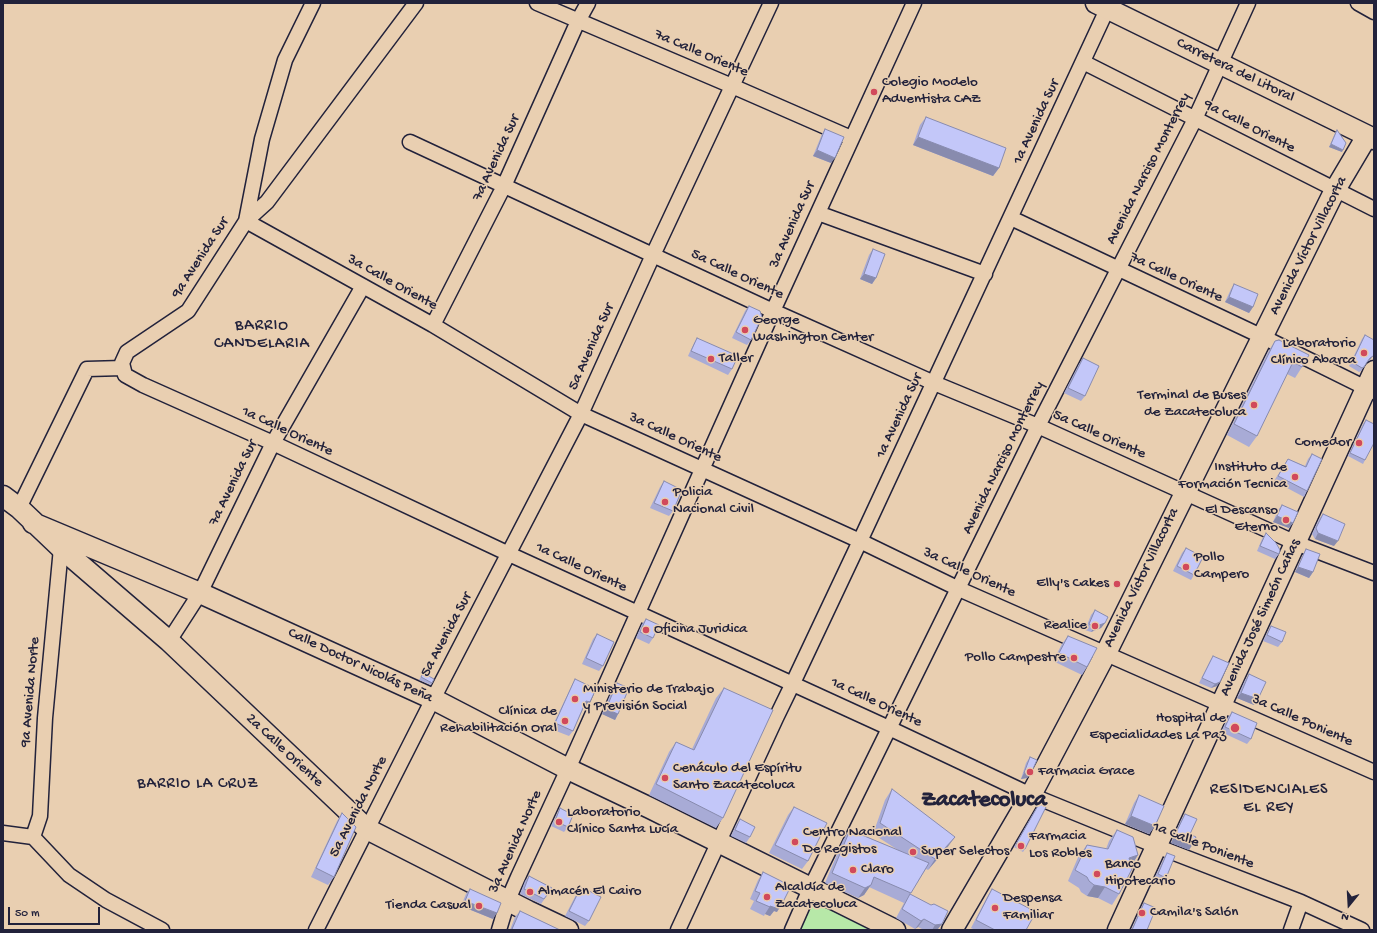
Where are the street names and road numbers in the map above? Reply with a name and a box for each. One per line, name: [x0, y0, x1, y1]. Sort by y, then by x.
street label: 7a Calle Oriente: [651, 26, 751, 82]
street label: Carretera del Litoral: [1173, 35, 1297, 107]
street label: 1a Avenida Sur: [1010, 77, 1064, 167]
street label: Avenida Narciso Monterrey: [1103, 90, 1195, 248]
street label: 9a Calle Oriente: [1200, 96, 1298, 158]
street label: 7a Avenida Sur: [469, 112, 525, 204]
street label: Avenida Víctor Villacorta: [1266, 174, 1352, 318]
street label: 3a Avenida Sur: [766, 179, 820, 271]
street label: 9a Avenida Sur: [168, 214, 234, 302]
street label: 5a Calle Oriente: [688, 246, 786, 304]
street label: 7a Calle Oriente: [1127, 249, 1225, 307]
street label: 3a Calle Oriente: [344, 251, 440, 315]
street label: 5a Avenida Sur: [565, 301, 619, 393]
street label: 1a Avenida Sur: [873, 371, 927, 461]
street label: Avenida Narciso Monterrey: [959, 379, 1049, 537]
street label: 1a Calle Oriente: [239, 403, 335, 461]
street label: 5a Calle Oriente: [1049, 406, 1149, 464]
street label: 3a Calle Oriente: [626, 409, 724, 467]
street label: 7a Avenida Sur: [205, 437, 263, 529]
street label: Avenida Víctor Villacorta: [1100, 505, 1184, 651]
street label: Avenida José Simeón Cañas: [1217, 537, 1305, 699]
street label: 1a Calle Oriente: [533, 539, 629, 597]
street label: 3a Calle Oriente: [920, 544, 1018, 602]
street label: 5a Avenida Sur: [417, 590, 477, 680]
street label: Calle Doctor Nicolás Peña: [285, 624, 435, 708]
street label: 9a Avenida Norte: [17, 636, 45, 748]
street label: 1a Calle Oriente: [828, 674, 924, 732]
street label: 3a Calle Poniente: [1248, 691, 1356, 751]
street label: 2a Calle Oriente: [241, 710, 327, 792]
street label: 5a Avenida Norte: [326, 754, 392, 860]
street label: 3a Avenida Norte: [485, 788, 547, 896]
street label: 1a Calle Poniente: [1150, 818, 1256, 874]

